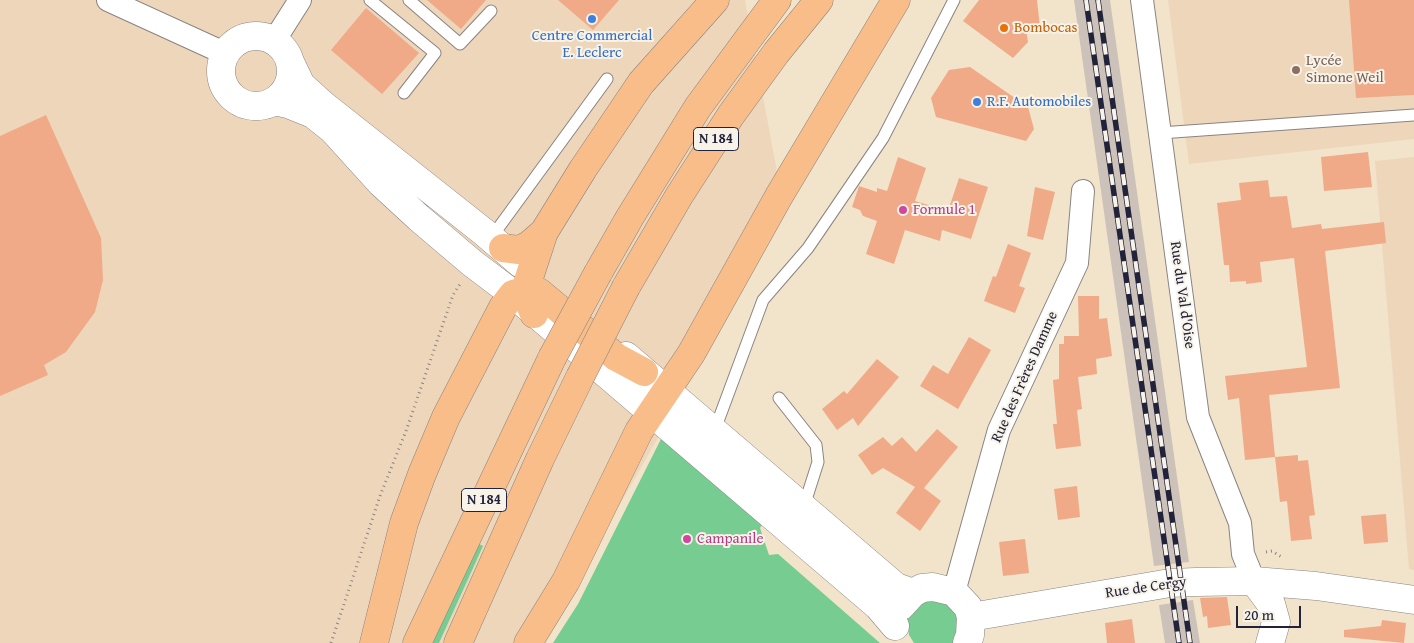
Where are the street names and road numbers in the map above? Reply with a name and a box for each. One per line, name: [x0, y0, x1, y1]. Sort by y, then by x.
road number: N 184: [694, 128, 738, 150]
street label: Rue du Val d'Oise: [1166, 240, 1198, 350]
street label: Rue des Frères Damme: [988, 309, 1062, 445]
road number: N 184: [462, 488, 506, 512]
street label: Rue de Cergy: [1104, 573, 1188, 603]

